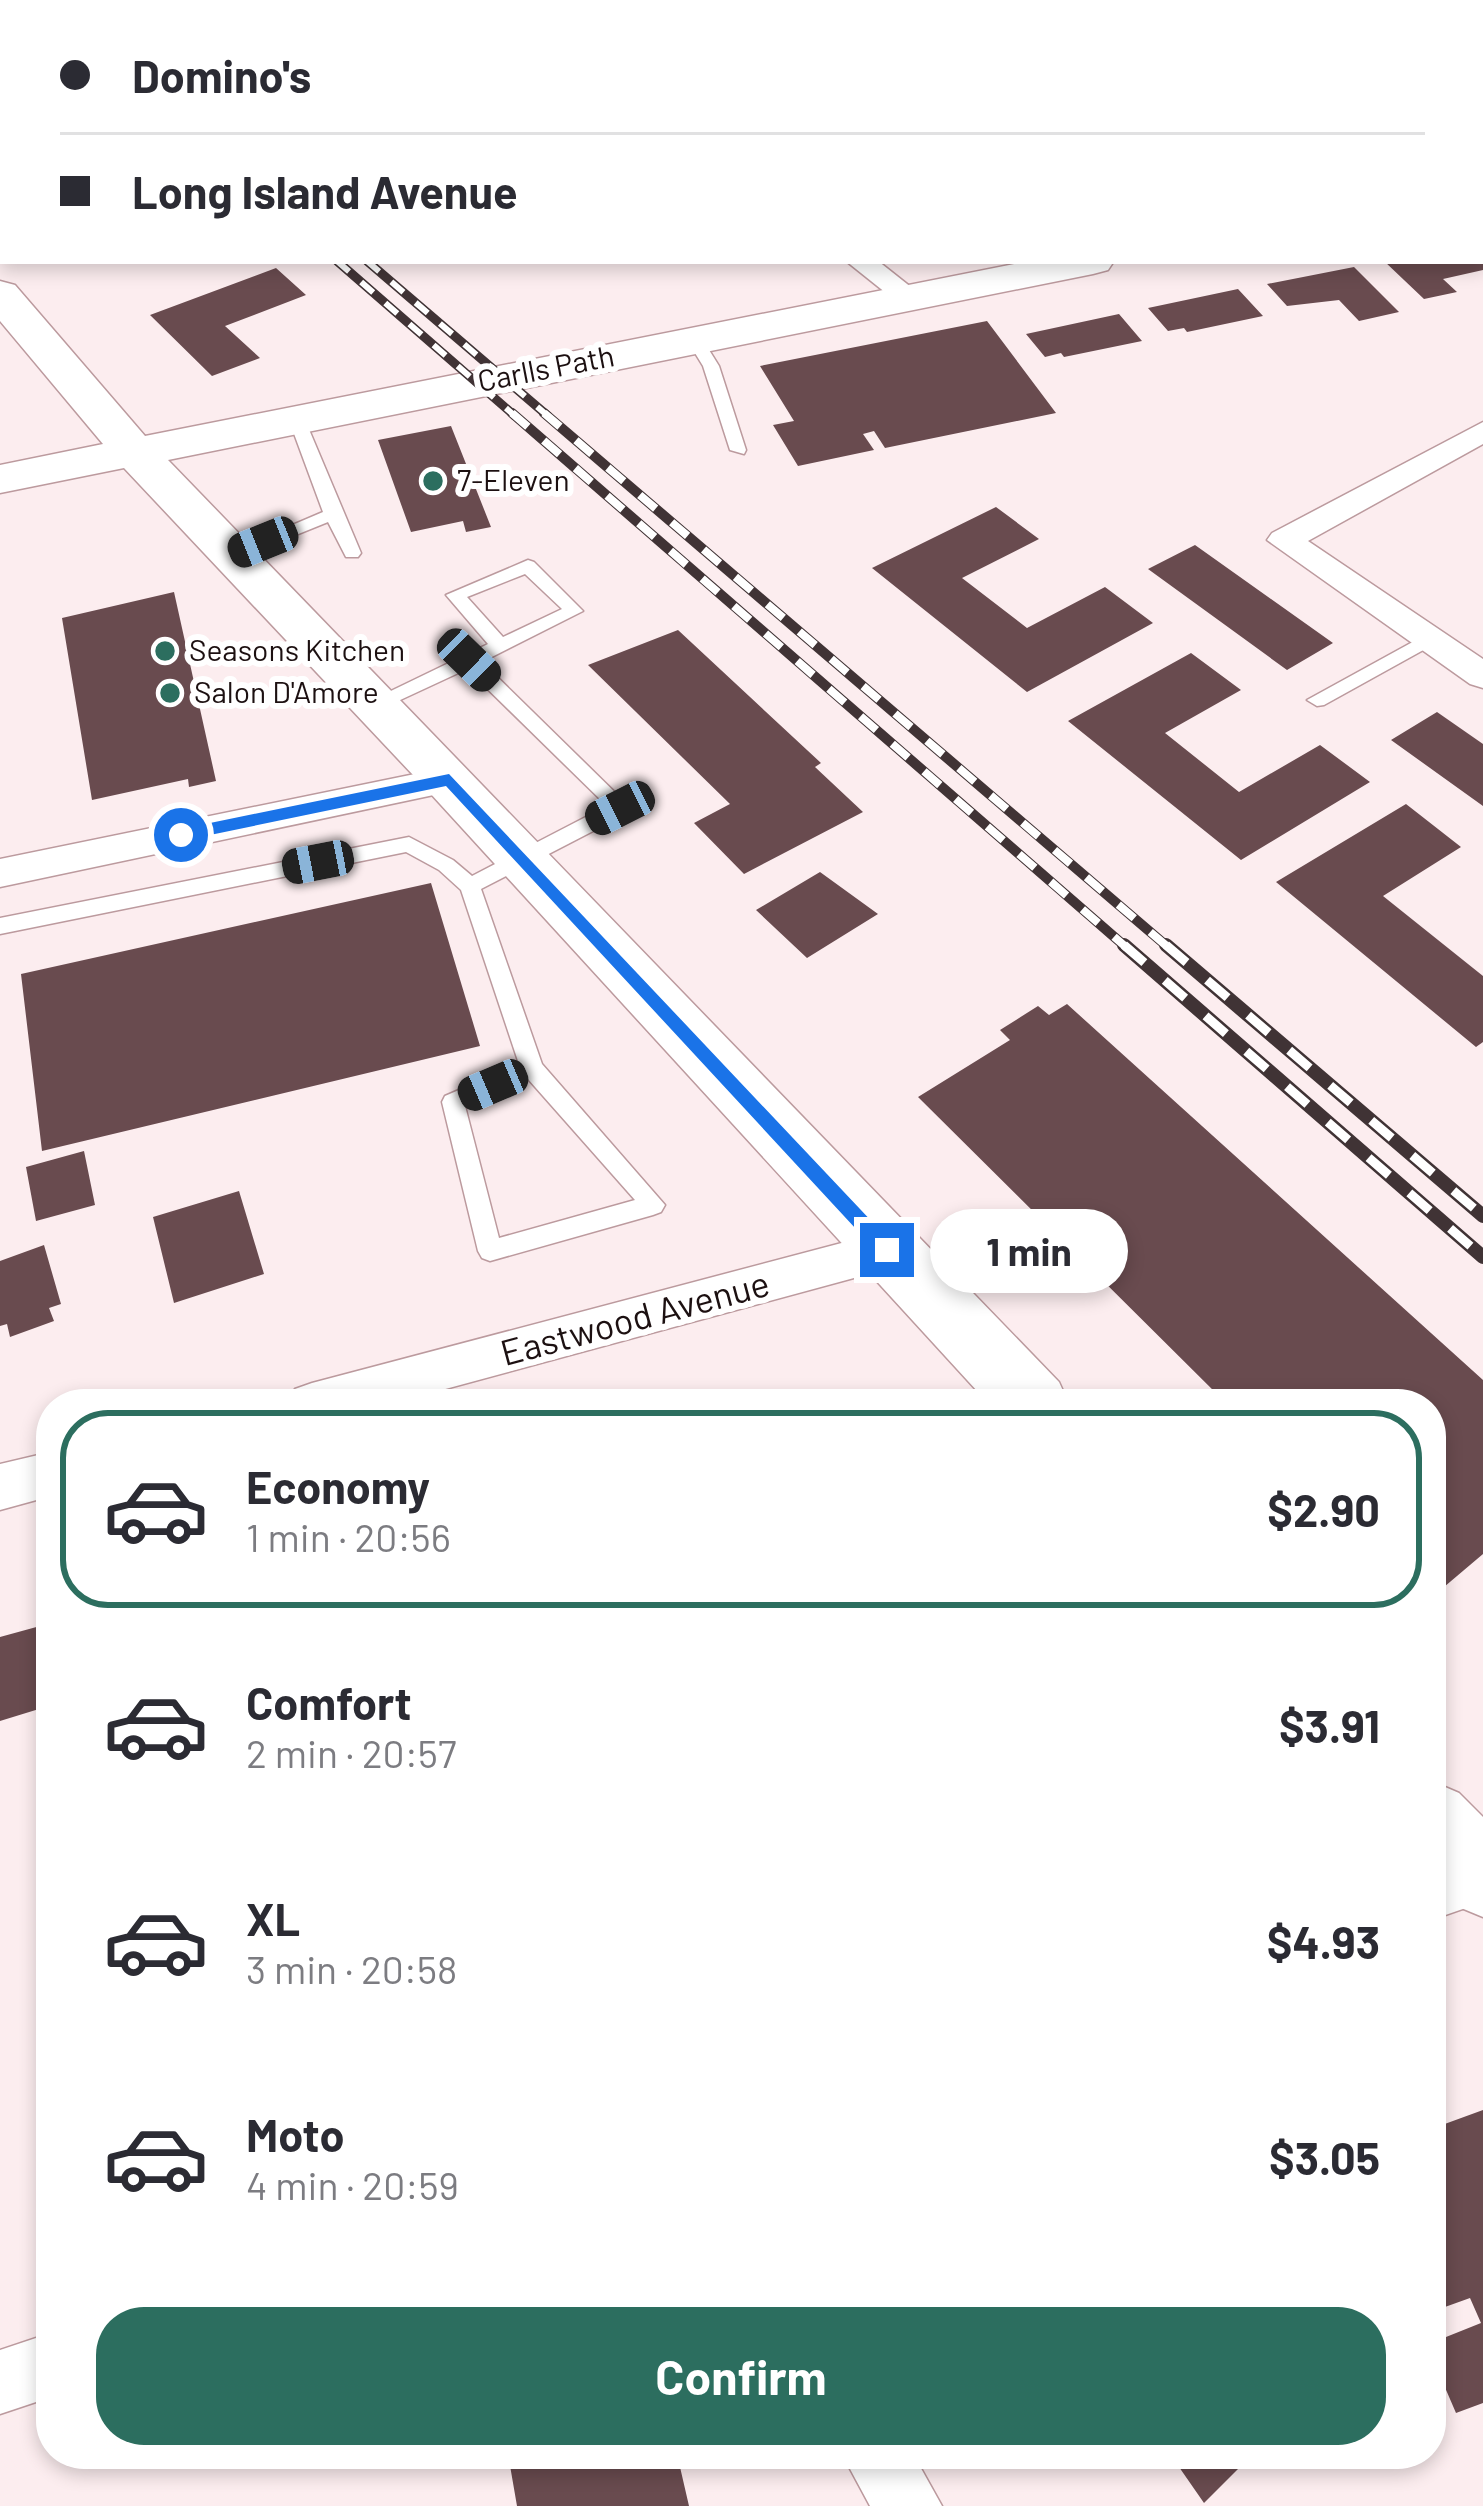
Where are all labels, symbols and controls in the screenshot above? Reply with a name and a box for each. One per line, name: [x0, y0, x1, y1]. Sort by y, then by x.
text: Domino's: [132, 48, 311, 102]
text: Long Island Avenue: [132, 164, 518, 218]
street label: Carlls Path: [474, 336, 617, 398]
place label: 7-Eleven: [457, 461, 570, 497]
marker: 7-Eleven: [420, 468, 446, 494]
car: [223, 512, 303, 572]
car: [431, 622, 507, 698]
place label: Seasons Kitchen: [189, 631, 405, 667]
marker: Seasons Kitchen: [152, 638, 178, 664]
place label: Salon D'Amore: [194, 673, 379, 709]
marker: Salon D'Amore: [157, 680, 183, 706]
car: [580, 776, 660, 840]
route start: [154, 808, 208, 862]
car: [279, 837, 357, 887]
car: [453, 1054, 533, 1116]
callout: 1 min: [929, 1208, 1127, 1292]
route end: [860, 1223, 914, 1277]
text: 1 min: [986, 1227, 1072, 1274]
street label: Eastwood Avenue: [496, 1260, 774, 1373]
icon: car: [102, 1455, 210, 1563]
text: Economy: [246, 1459, 430, 1513]
text: $2.90: [1267, 1482, 1380, 1536]
text: 1 min · 20:56: [246, 1513, 451, 1560]
icon: car: [102, 1671, 210, 1779]
text: Comfort: [246, 1675, 412, 1729]
text: $3.91: [1279, 1698, 1380, 1752]
text: 2 min · 20:57: [246, 1729, 456, 1776]
icon: car: [102, 1887, 210, 1995]
text: XL: [246, 1891, 300, 1945]
text: $4.93: [1267, 1914, 1380, 1968]
text: 3 min · 20:58: [246, 1945, 457, 1992]
icon: car: [102, 2103, 210, 2211]
text: Moto: [246, 2107, 344, 2161]
text: $3.05: [1269, 2130, 1380, 2184]
text: 4 min · 20:59: [246, 2161, 459, 2208]
button: Confirm: [96, 2307, 1386, 2445]

